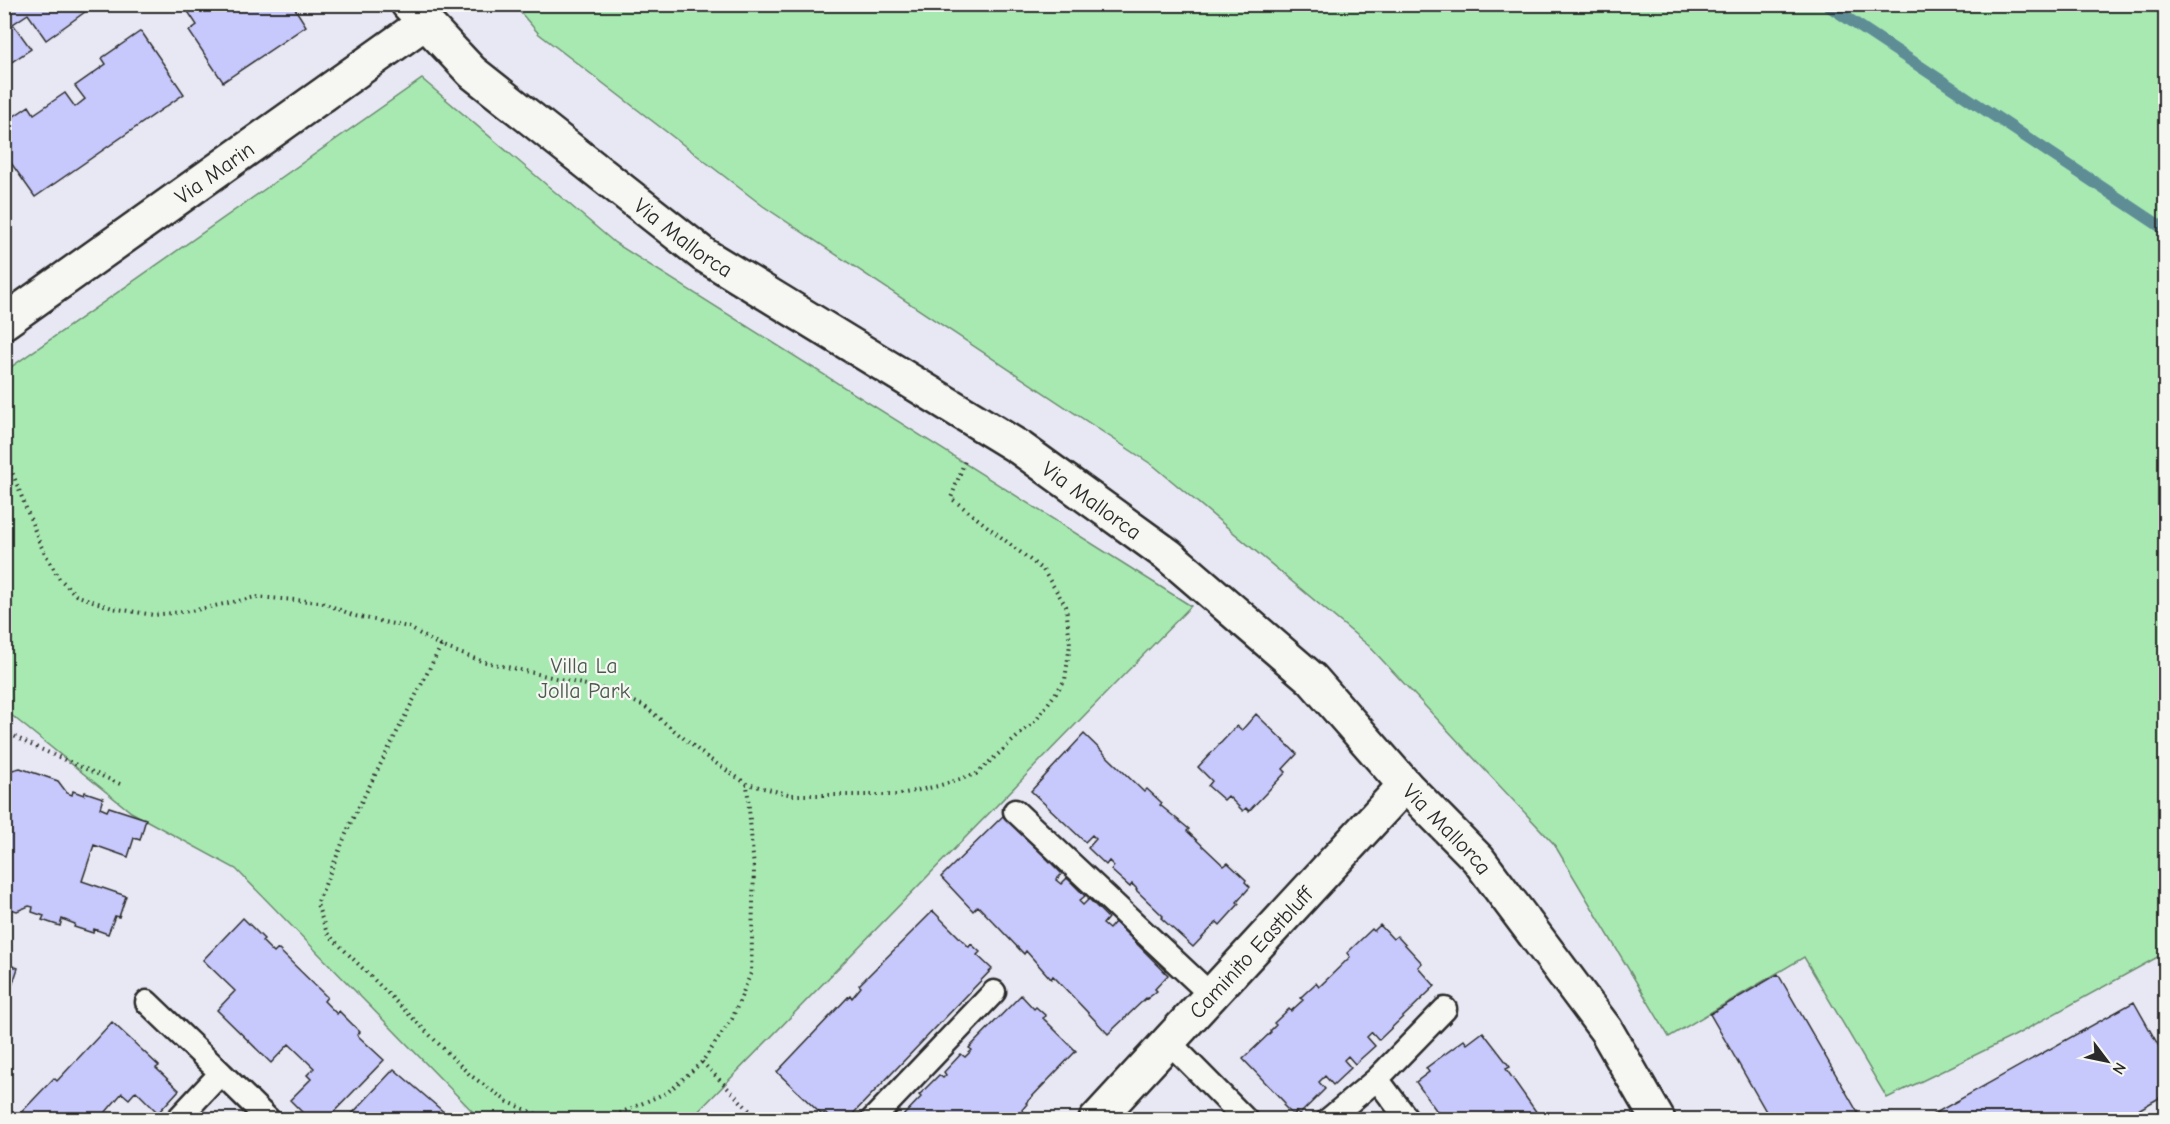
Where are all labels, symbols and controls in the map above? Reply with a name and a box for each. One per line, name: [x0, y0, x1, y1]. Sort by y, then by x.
street label: Via Marin: [170, 136, 259, 210]
street label: Via Mallorca: [628, 193, 737, 283]
street label: Via Mallorca: [1037, 456, 1146, 546]
park label: Villa La Jolla Park: [538, 653, 630, 704]
street label: Via Mallorca: [1397, 779, 1497, 880]
street label: Caminito Eastbluff: [1184, 880, 1320, 1024]
north arrow: [2077, 1031, 2137, 1091]
text: N: [2108, 1059, 2129, 1078]

